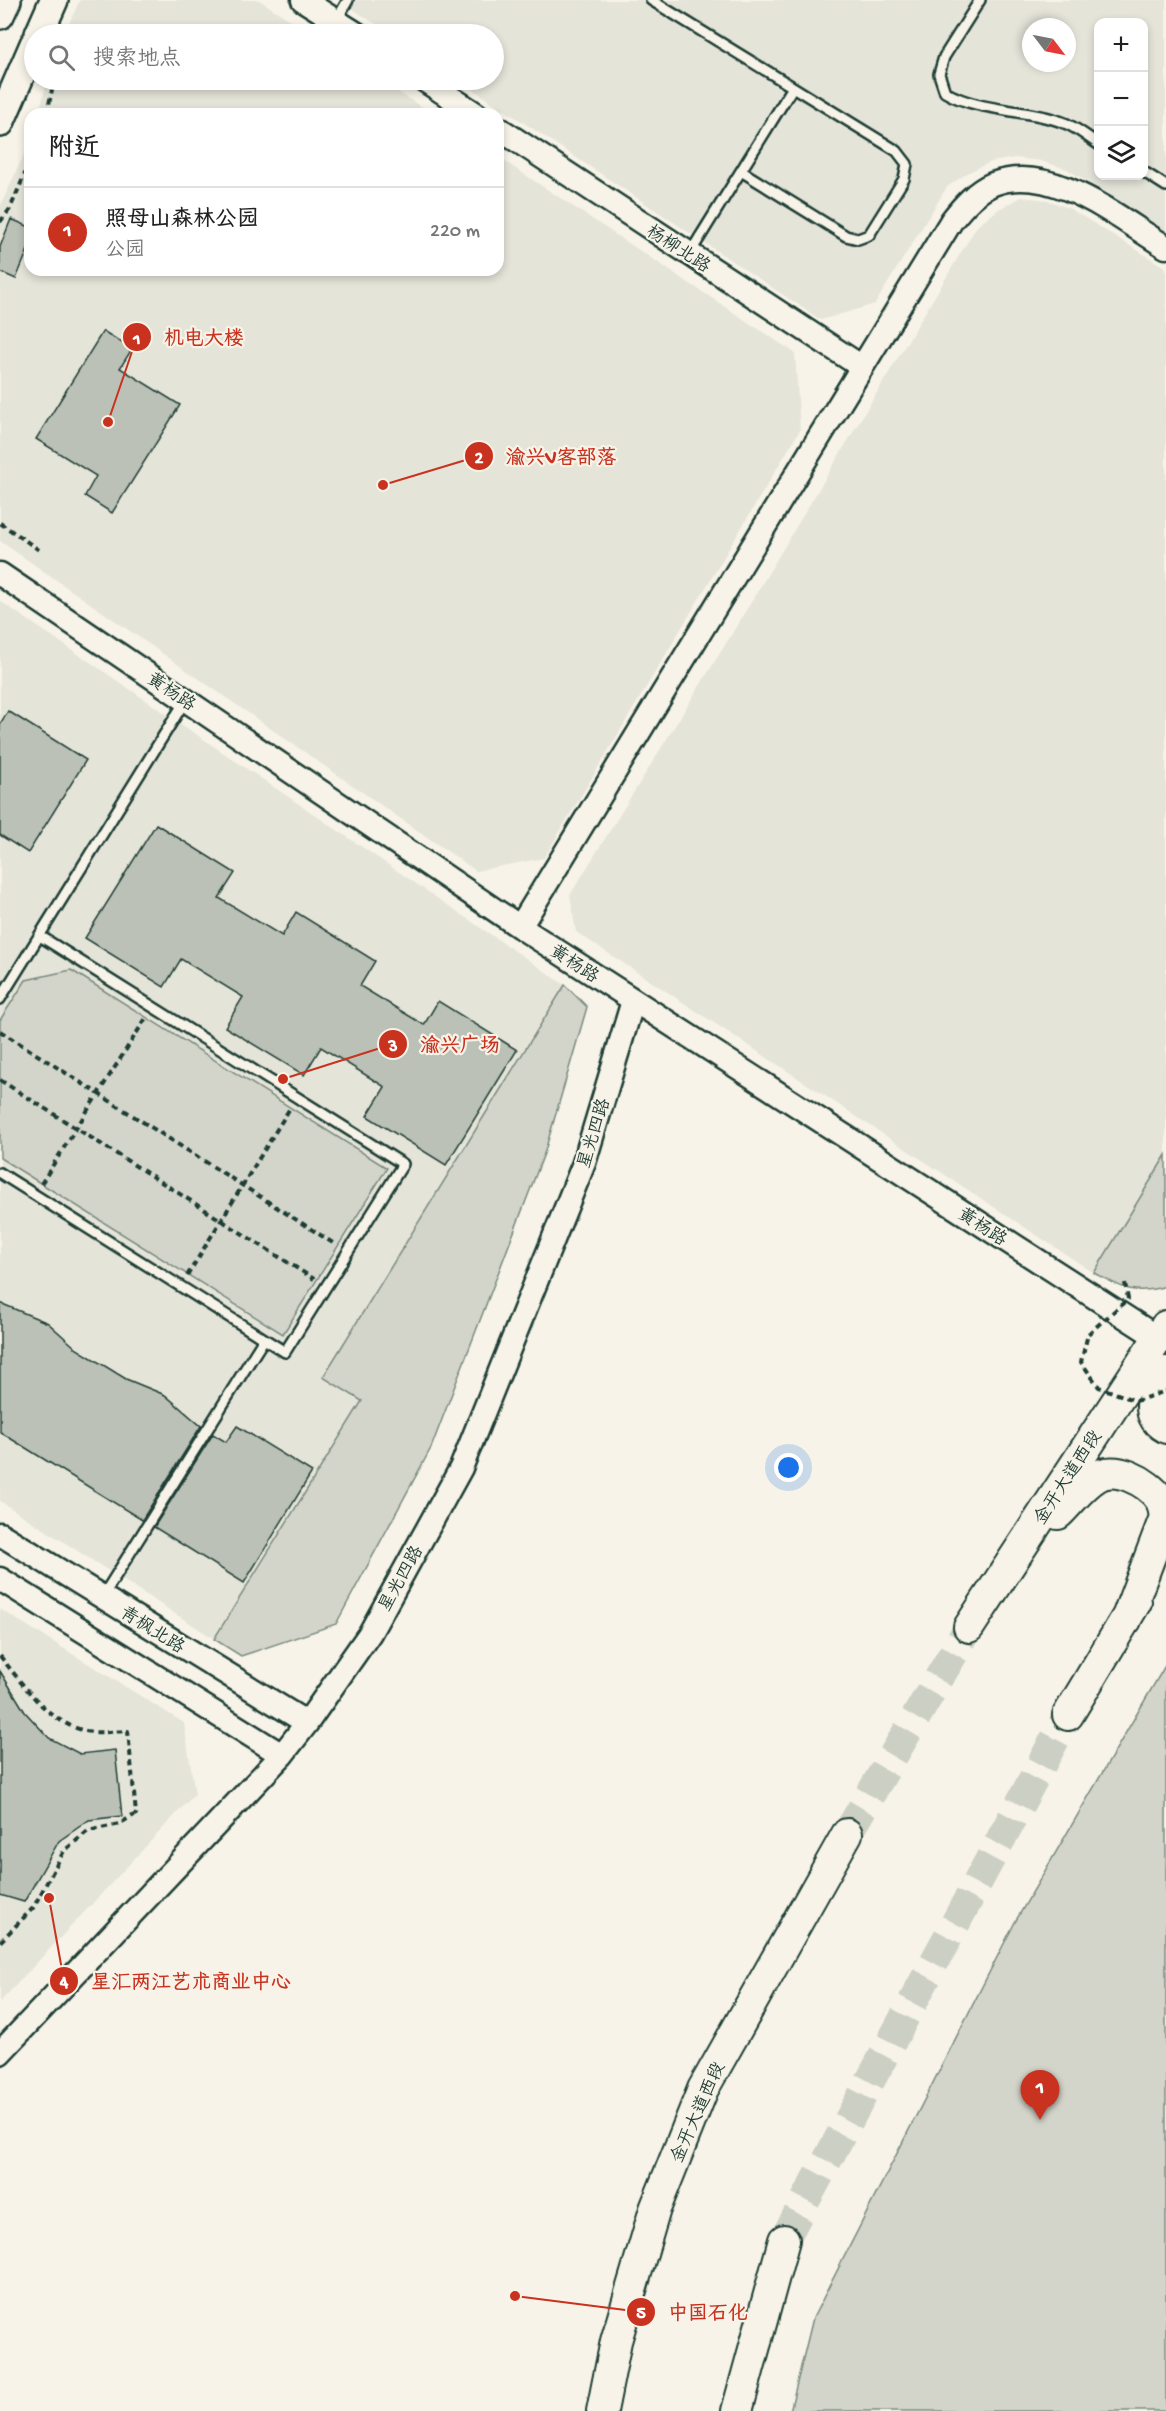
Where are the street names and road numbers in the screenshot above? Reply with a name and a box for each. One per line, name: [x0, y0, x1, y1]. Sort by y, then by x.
street label: 杨柳北路: [642, 221, 714, 279]
street label: 黄杨路: [142, 668, 199, 717]
street label: 黄杨路: [545, 941, 603, 989]
street label: 星光四路: [574, 1096, 616, 1171]
street label: 黄杨路: [953, 1204, 1011, 1252]
street label: 金开大道西段: [1030, 1427, 1107, 1529]
street label: 星光四路: [375, 1542, 429, 1616]
street label: 青枫北路: [116, 1602, 188, 1659]
street label: 金开大道西段: [667, 2059, 731, 2167]

